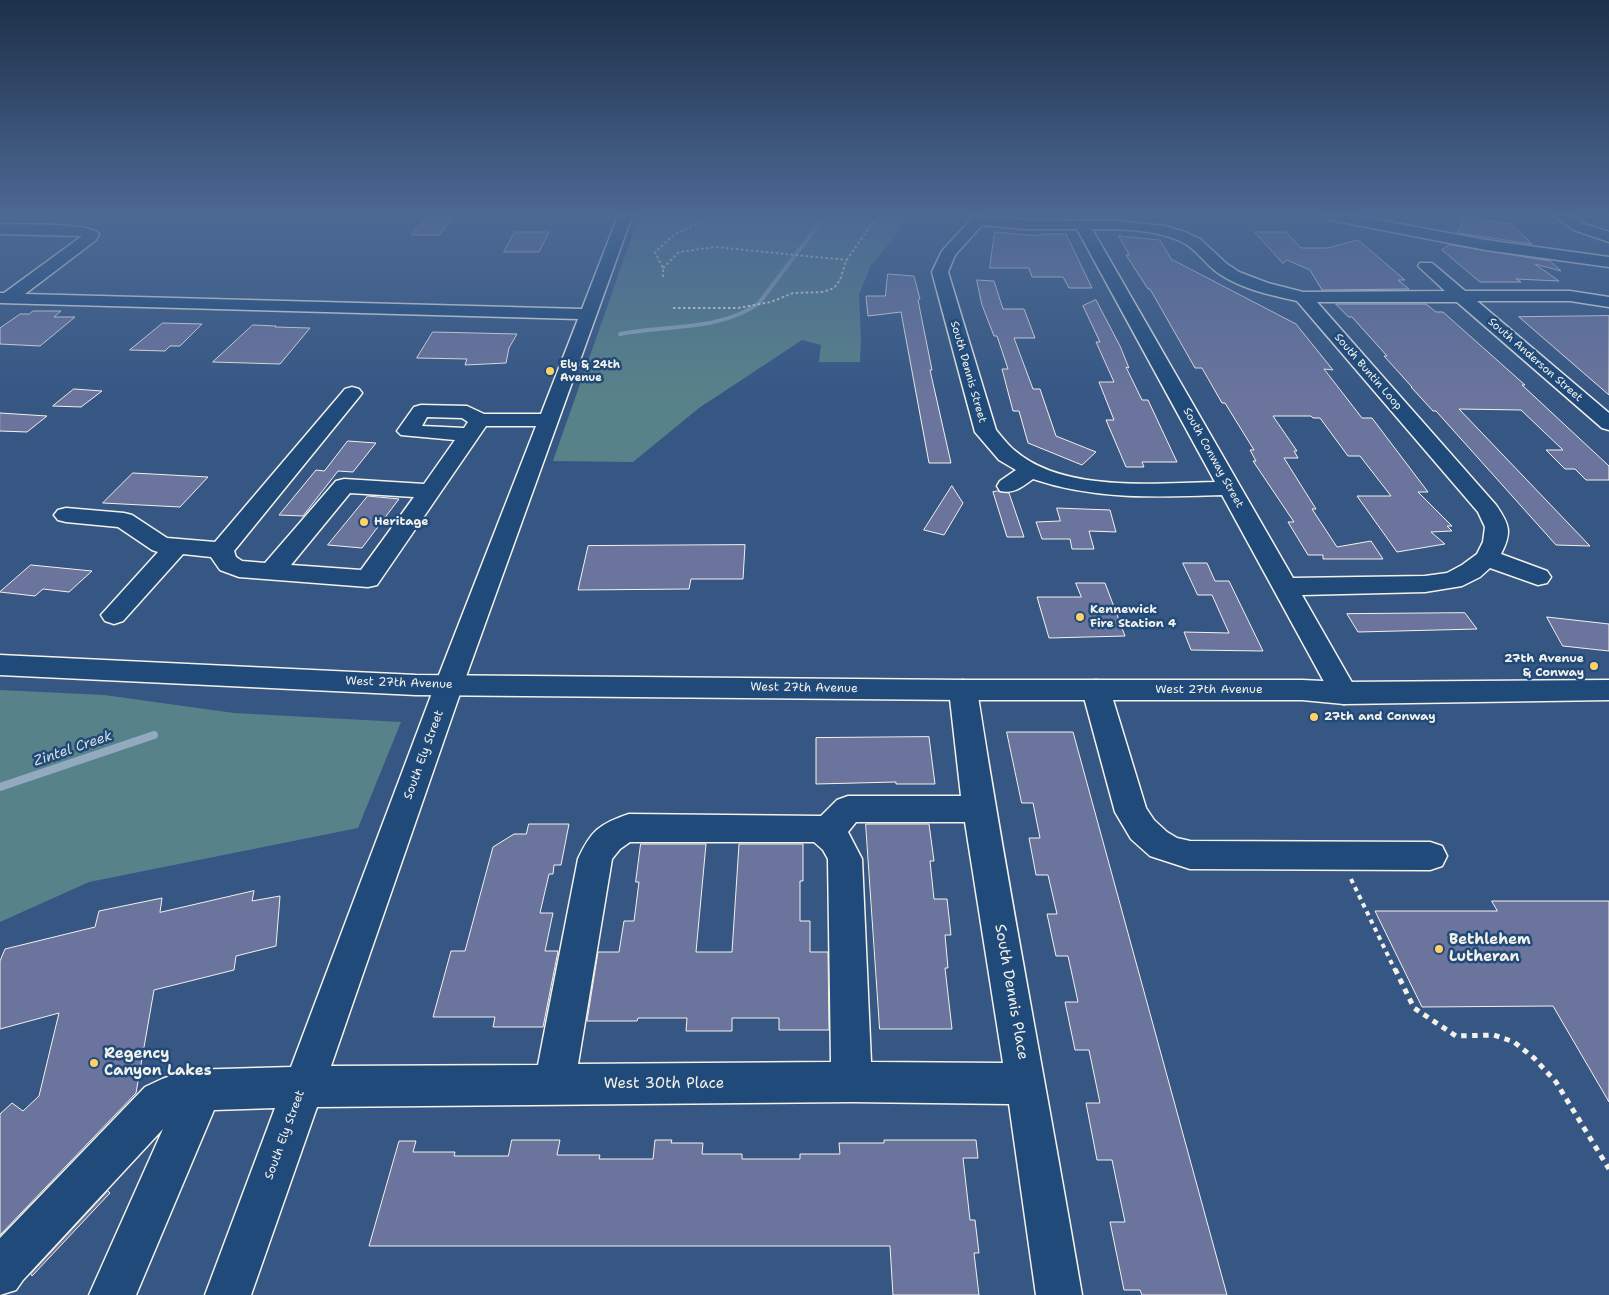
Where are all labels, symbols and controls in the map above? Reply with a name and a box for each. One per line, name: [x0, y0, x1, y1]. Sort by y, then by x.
street label: South Anderson Street: [1485, 315, 1585, 405]
street label: South Dennis Street: [947, 320, 989, 424]
street label: South Buntin Loop: [1331, 331, 1405, 413]
place label: Ely & 24th Avenue: [560, 358, 620, 384]
marker: Ely & 24th Avenue: [544, 365, 556, 377]
street label: South Conway Street: [1180, 406, 1246, 510]
place label: Heritage: [374, 515, 428, 529]
marker: Heritage: [358, 516, 370, 528]
place label: Kennewick Fire Station 4: [1090, 603, 1176, 631]
marker: Kennewick Fire Station 4: [1074, 611, 1086, 623]
place label: 27th Avenue & Conway: [1504, 652, 1584, 680]
marker: 27th Avenue & Conway: [1588, 660, 1600, 672]
street label: West 27th Avenue: [345, 674, 453, 692]
street label: West 27th Avenue: [750, 680, 858, 696]
street label: West 27th Avenue: [1155, 683, 1263, 697]
street label: South Ely Street: [401, 708, 447, 802]
place label: 27th and Conway: [1324, 710, 1436, 724]
marker: 27th and Conway: [1308, 711, 1320, 723]
water label: Zintel Creek: [31, 728, 115, 770]
street label: South Dennis Place: [990, 923, 1032, 1061]
place label: Bethlehem Lutheran: [1449, 931, 1531, 966]
marker: Bethlehem Lutheran: [1433, 943, 1445, 955]
place label: Regency Canyon Lakes: [104, 1045, 212, 1080]
marker: Regency Canyon Lakes: [88, 1057, 100, 1069]
street label: West 30th Place: [604, 1075, 724, 1093]
street label: South Ely Street: [262, 1088, 308, 1182]

